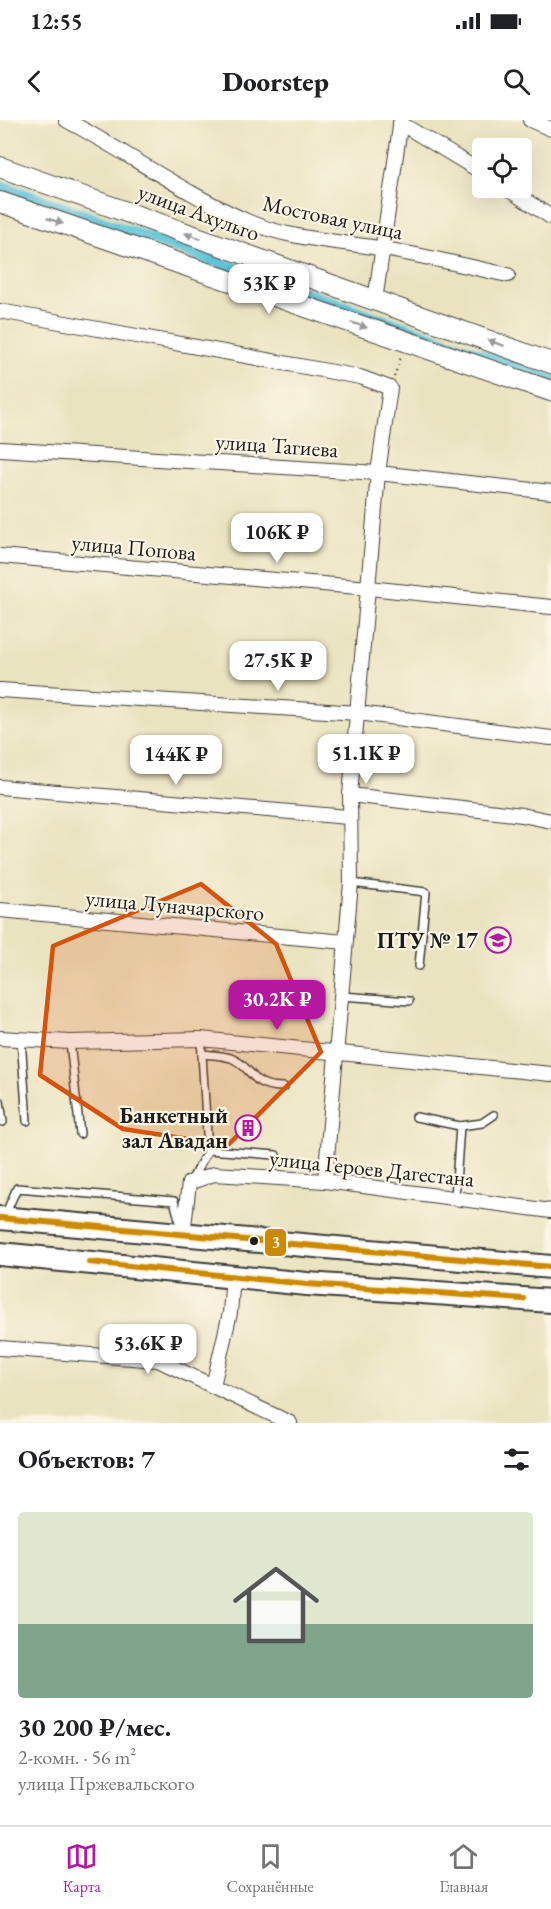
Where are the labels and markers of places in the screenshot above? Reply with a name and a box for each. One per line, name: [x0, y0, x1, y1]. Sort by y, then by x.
pin: 53K ₽: [227, 264, 311, 315]
pin: 106K ₽: [228, 513, 326, 564]
pin: 27.5K ₽: [223, 641, 333, 692]
pin: 51.1K ₽: [311, 734, 421, 785]
pin: 144K ₽: [127, 735, 225, 786]
school or university icon: ПТУ № 17: [483, 925, 513, 955]
place label: ПТУ № 17: [377, 926, 478, 955]
pin: 30.2K ₽: [222, 980, 332, 1031]
place label: Банкетный зал Авадан: [119, 1101, 228, 1155]
building icon: Банкетный зал Авадан: [233, 1113, 263, 1143]
unlabelled marker: [248, 1235, 260, 1247]
pin: 53.6K ₽: [93, 1324, 203, 1375]

